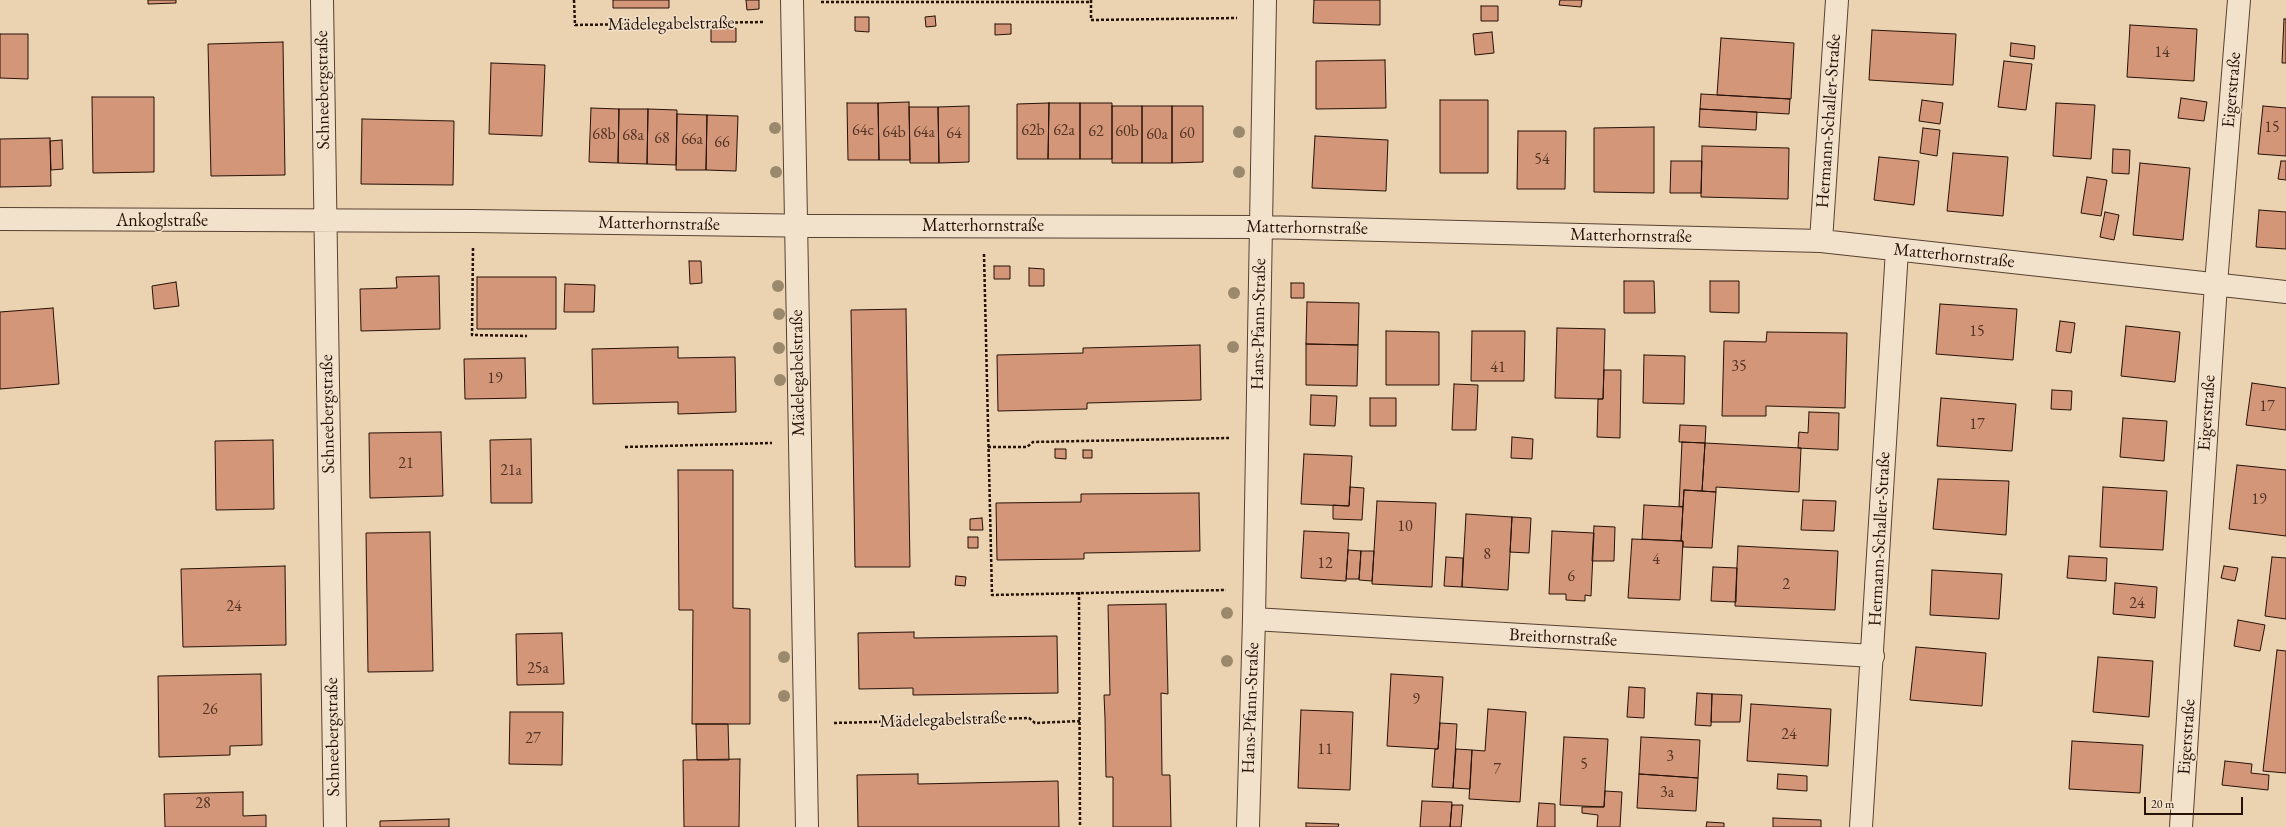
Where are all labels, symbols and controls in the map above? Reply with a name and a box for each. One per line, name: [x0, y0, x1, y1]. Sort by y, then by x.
street label: Mädelegabelstraße: [607, 12, 735, 36]
street label: Schneebergstraße: [311, 30, 335, 150]
street label: Hermann-Schaller-Straße: [1812, 33, 1846, 209]
house number: 14: [2154, 43, 2170, 63]
street label: Eigerstraße: [2218, 51, 2246, 129]
house number: 15: [2264, 118, 2280, 138]
house number: 64c: [852, 121, 874, 141]
house number: 62b: [1021, 121, 1045, 141]
house number: 62a: [1053, 121, 1075, 141]
house number: 62: [1088, 122, 1104, 142]
house number: 60b: [1115, 122, 1139, 142]
house number: 64b: [882, 123, 906, 143]
house number: 64a: [913, 123, 935, 143]
house number: 64: [946, 124, 962, 144]
house number: 60: [1179, 124, 1195, 144]
house number: 68b: [592, 125, 616, 145]
house number: 60a: [1146, 125, 1168, 145]
house number: 68a: [622, 126, 644, 146]
house number: 68: [654, 129, 670, 149]
house number: 66a: [681, 130, 703, 150]
house number: 66: [714, 133, 730, 153]
house number: 54: [1534, 150, 1550, 170]
street label: Ankoglstraße: [116, 210, 208, 232]
street label: Matterhornstraße: [598, 212, 720, 236]
street label: Matterhornstraße: [922, 215, 1044, 237]
street label: Matterhornstraße: [1246, 216, 1368, 240]
street label: Matterhornstraße: [1570, 224, 1692, 248]
street label: Matterhornstraße: [1892, 239, 2016, 273]
street label: Hans-Pfann-Straße: [1247, 258, 1271, 390]
street label: Mädelegabelstraße: [786, 309, 810, 437]
house number: 15: [1969, 322, 1985, 342]
street label: Schneebergstraße: [316, 354, 340, 474]
house number: 35: [1731, 357, 1747, 377]
house number: 41: [1490, 358, 1506, 378]
house number: 19: [487, 369, 503, 389]
street label: Eigerstraße: [2194, 374, 2220, 452]
house number: 17: [2259, 397, 2275, 417]
house number: 17: [1969, 415, 1985, 435]
street label: Hermann-Schaller-Straße: [1865, 451, 1895, 627]
house number: 21: [398, 454, 414, 474]
house number: 21a: [500, 461, 522, 481]
house number: 19: [2251, 490, 2267, 510]
house number: 10: [1397, 517, 1413, 537]
house number: 8: [1483, 545, 1491, 565]
house number: 4: [1652, 550, 1660, 570]
house number: 12: [1317, 554, 1333, 574]
house number: 6: [1567, 567, 1575, 587]
house number: 2: [1782, 575, 1790, 595]
house number: 24: [2129, 594, 2145, 614]
house number: 24: [226, 597, 242, 617]
street label: Breithornstraße: [1508, 624, 1618, 652]
street label: Hans-Pfann-Straße: [1238, 642, 1264, 774]
house number: 25a: [527, 659, 549, 679]
street label: Schneebergstraße: [321, 677, 345, 797]
house number: 9: [1412, 690, 1420, 710]
street label: Eigerstraße: [2174, 698, 2200, 776]
house number: 26: [202, 700, 218, 720]
street label: Mädelegabelstraße: [879, 707, 1007, 733]
house number: 24: [1781, 725, 1797, 745]
house number: 27: [525, 729, 541, 749]
house number: 11: [1317, 740, 1333, 760]
house number: 3: [1666, 747, 1674, 767]
house number: 5: [1580, 755, 1588, 775]
house number: 7: [1493, 760, 1501, 780]
house number: 3a: [1660, 783, 1674, 803]
scale bar: [2146, 789, 2245, 815]
house number: 28: [195, 794, 211, 814]
text: 20 m: [2151, 796, 2174, 812]

